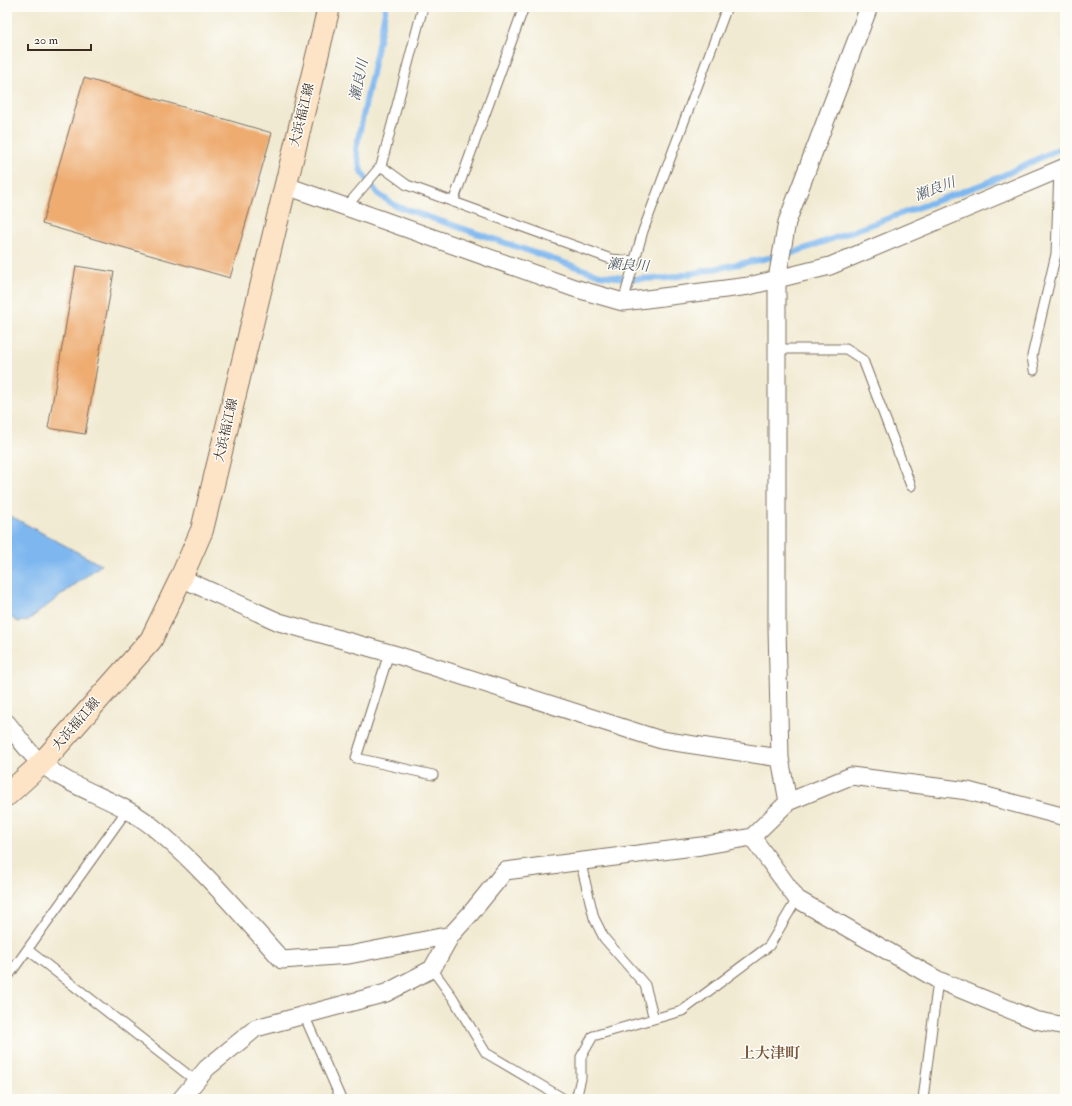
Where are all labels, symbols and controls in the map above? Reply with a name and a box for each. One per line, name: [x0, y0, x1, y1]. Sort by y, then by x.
scale bar: [28, 26, 91, 52]
text: 20 m: [34, 33, 59, 48]
water label: 瀬良川: [346, 56, 372, 102]
street label: 大浜福江線: [286, 82, 318, 148]
water label: 瀬良川: [912, 173, 960, 204]
water label: 瀬良川: [606, 255, 652, 275]
street label: 大浜福江線: [211, 397, 241, 463]
street label: 大浜福江線: [49, 694, 103, 754]
district label: 上大津町: [740, 1044, 800, 1063]

